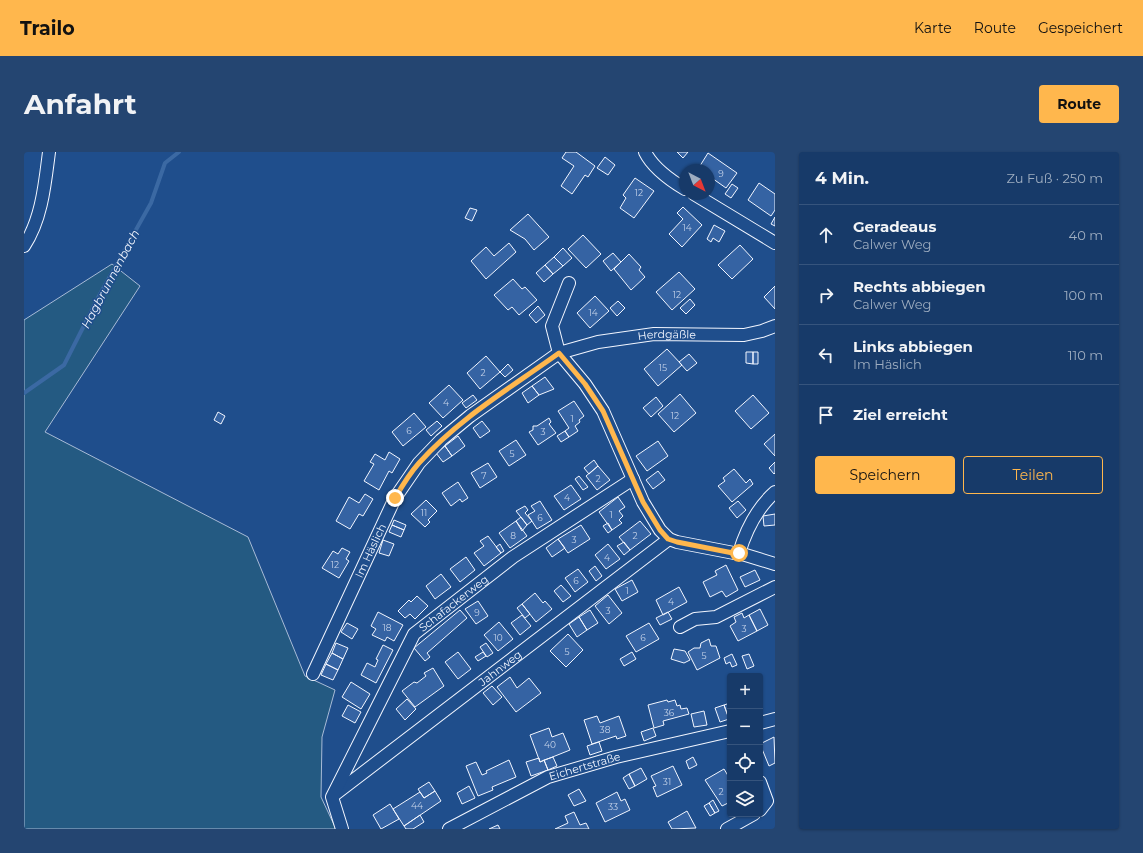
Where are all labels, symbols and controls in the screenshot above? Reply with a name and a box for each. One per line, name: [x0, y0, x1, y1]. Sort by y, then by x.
text: Trailo: [20, 17, 75, 40]
text: Karte: [914, 19, 952, 37]
text: Route: [974, 19, 1016, 37]
text: Gespeichert: [1038, 19, 1123, 37]
button: Route: [1039, 85, 1119, 123]
text: Anfahrt: [24, 87, 137, 121]
north arrow: [679, 164, 715, 200]
house number: 9: [718, 168, 724, 179]
text: 4 Min.: [815, 168, 869, 188]
text: Zu Fuß · 250 m: [1006, 170, 1103, 186]
house number: 12: [635, 187, 643, 198]
text: Geradeaus: [853, 217, 936, 236]
house number: 14: [682, 222, 692, 233]
icon: ahead: [815, 224, 837, 246]
water label: Hagbrunnenbach: [78, 227, 142, 331]
text: 40 m: [1069, 227, 1103, 243]
text: Calwer Weg: [853, 236, 931, 252]
text: Rechts abbiegen: [853, 277, 986, 296]
icon: right: [815, 284, 837, 306]
text: 100 m: [1064, 287, 1103, 303]
house number: 12: [673, 289, 681, 300]
text: Calwer Weg: [853, 296, 931, 312]
house number: 14: [588, 307, 598, 318]
street label: Herdgäßle: [637, 327, 696, 343]
text: Links abbiegen: [853, 337, 973, 356]
icon: left: [815, 344, 837, 366]
text: 110 m: [1068, 347, 1103, 363]
text: Im Häslich: [853, 356, 922, 372]
house number: 15: [659, 362, 667, 373]
house number: 2: [480, 367, 486, 378]
house number: 4: [443, 397, 449, 408]
icon: arrive: [815, 404, 837, 426]
text: Ziel erreicht: [853, 405, 948, 424]
house number: 12: [671, 410, 679, 421]
house number: 1: [570, 413, 574, 424]
house number: 6: [406, 425, 412, 436]
house number: 3: [540, 426, 546, 437]
house number: 5: [509, 448, 515, 459]
button: Speichern: [815, 456, 955, 494]
button: Teilen: [963, 456, 1103, 494]
house number: 7: [481, 470, 487, 481]
house number: 2: [595, 473, 601, 484]
route end: [386, 489, 404, 507]
house number: 4: [564, 492, 570, 503]
house number: 11: [421, 507, 427, 518]
house number: 1: [609, 509, 613, 520]
house number: 6: [537, 512, 543, 523]
street label: Im Häslich: [352, 521, 389, 580]
house number: 8: [510, 530, 516, 541]
house number: 2: [632, 530, 638, 541]
house number: 3: [571, 534, 577, 545]
route start: [730, 544, 748, 562]
house number: 4: [604, 552, 610, 563]
house number: 12: [331, 559, 339, 570]
street label: Schafackerweg: [416, 572, 491, 635]
house number: 6: [573, 575, 579, 586]
house number: 1: [625, 585, 629, 596]
house number: 4: [668, 596, 674, 607]
house number: 3: [605, 605, 611, 616]
house number: 9: [474, 607, 480, 618]
house number: 18: [383, 622, 392, 633]
house number: 3: [741, 623, 747, 634]
house number: 10: [493, 632, 503, 643]
house number: 6: [640, 632, 646, 643]
house number: 5: [564, 646, 570, 657]
street label: Jahnweg: [475, 647, 524, 690]
house number: 5: [701, 650, 707, 661]
map controls: [727, 673, 763, 817]
button: +: [727, 673, 763, 709]
house number: 36: [664, 707, 675, 718]
button: −: [727, 709, 763, 745]
house number: 38: [600, 724, 611, 735]
house number: 40: [544, 739, 556, 750]
button: locate: [727, 745, 763, 781]
street label: Eichertstraße: [547, 749, 622, 783]
house number: 31: [663, 776, 671, 787]
button: layers: [727, 781, 763, 817]
house number: 2: [718, 786, 724, 797]
house number: 44: [411, 800, 423, 811]
house number: 33: [608, 801, 618, 812]

